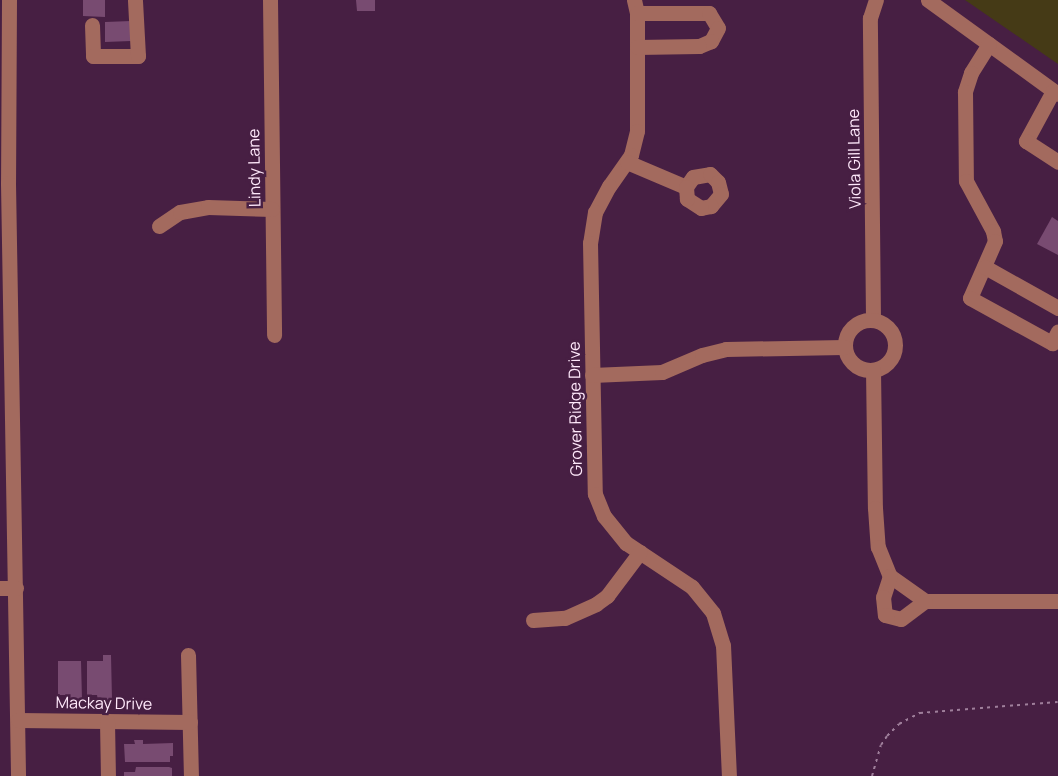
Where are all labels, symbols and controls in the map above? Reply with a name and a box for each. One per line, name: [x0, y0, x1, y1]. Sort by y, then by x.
street label: Viola Gill Lane: [844, 109, 864, 209]
street label: Lindy Lane: [244, 129, 264, 207]
street label: Grover Ridge Drive: [564, 341, 586, 477]
street label: Mackay Drive: [56, 693, 152, 713]

